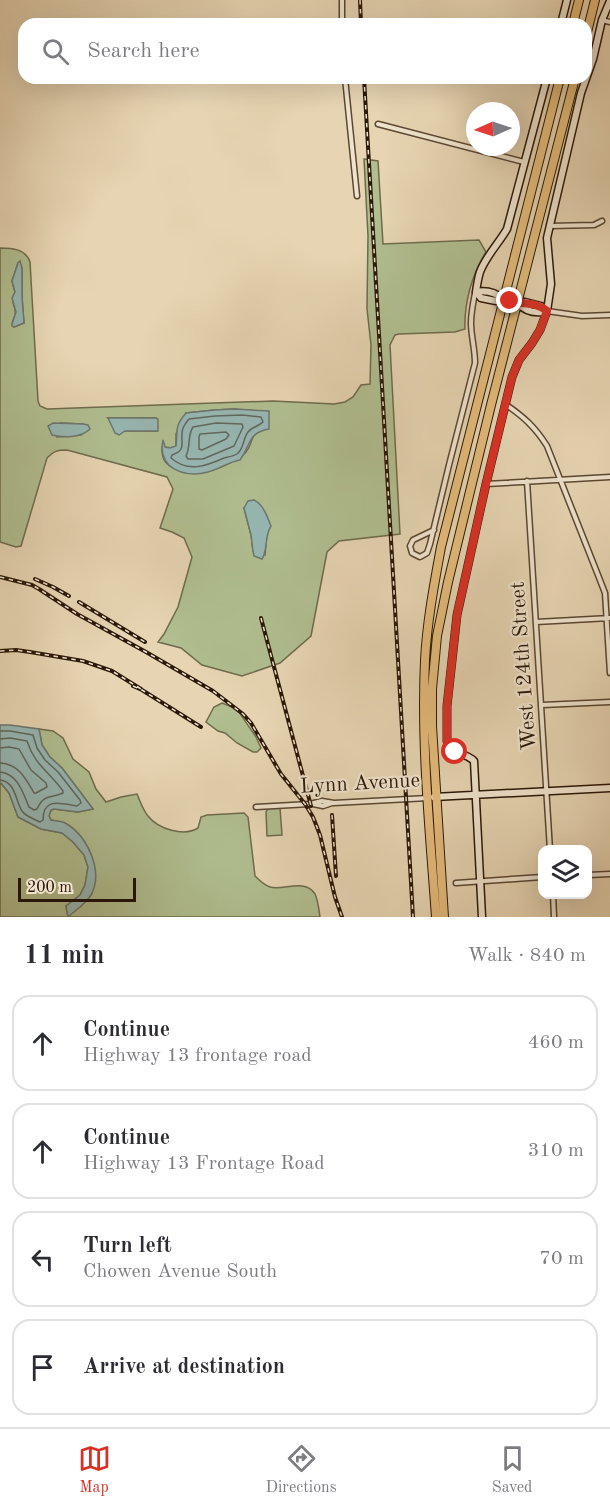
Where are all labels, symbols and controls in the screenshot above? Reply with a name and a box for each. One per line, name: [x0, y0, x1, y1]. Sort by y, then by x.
search box: [18, 18, 592, 84]
icon: search: [39, 35, 72, 68]
text: Search here: [87, 40, 200, 62]
north arrow: [466, 102, 520, 156]
route end: [496, 287, 522, 313]
street label: West 124th Street: [508, 581, 540, 751]
route start: [441, 738, 467, 764]
street label: Lynn Avenue: [299, 770, 421, 798]
map controls: [538, 845, 592, 899]
button: layers: [538, 845, 592, 899]
scale bar: [18, 875, 136, 902]
text: 200 m: [27, 880, 72, 896]
text: 11 min: [24, 943, 104, 969]
text: Walk · 840 m: [467, 946, 586, 966]
text: Continue: [83, 1019, 170, 1041]
icon: ahead: [26, 1027, 59, 1060]
text: 460 m: [528, 1033, 584, 1053]
text: Highway 13 frontage road: [83, 1046, 312, 1066]
text: Continue: [83, 1127, 170, 1149]
icon: ahead: [26, 1135, 59, 1168]
text: 310 m: [528, 1141, 584, 1161]
text: Highway 13 Frontage Road: [83, 1154, 325, 1174]
text: Turn left: [83, 1235, 172, 1257]
icon: left: [26, 1243, 59, 1276]
text: 70 m: [539, 1249, 584, 1269]
text: Chowen Avenue South: [83, 1262, 277, 1282]
icon: arrive: [26, 1351, 59, 1384]
text: Arrive at destination: [83, 1356, 285, 1378]
tab: Map: [78, 1442, 111, 1498]
tab: Directions: [266, 1442, 337, 1498]
tab: Saved: [492, 1442, 532, 1498]

